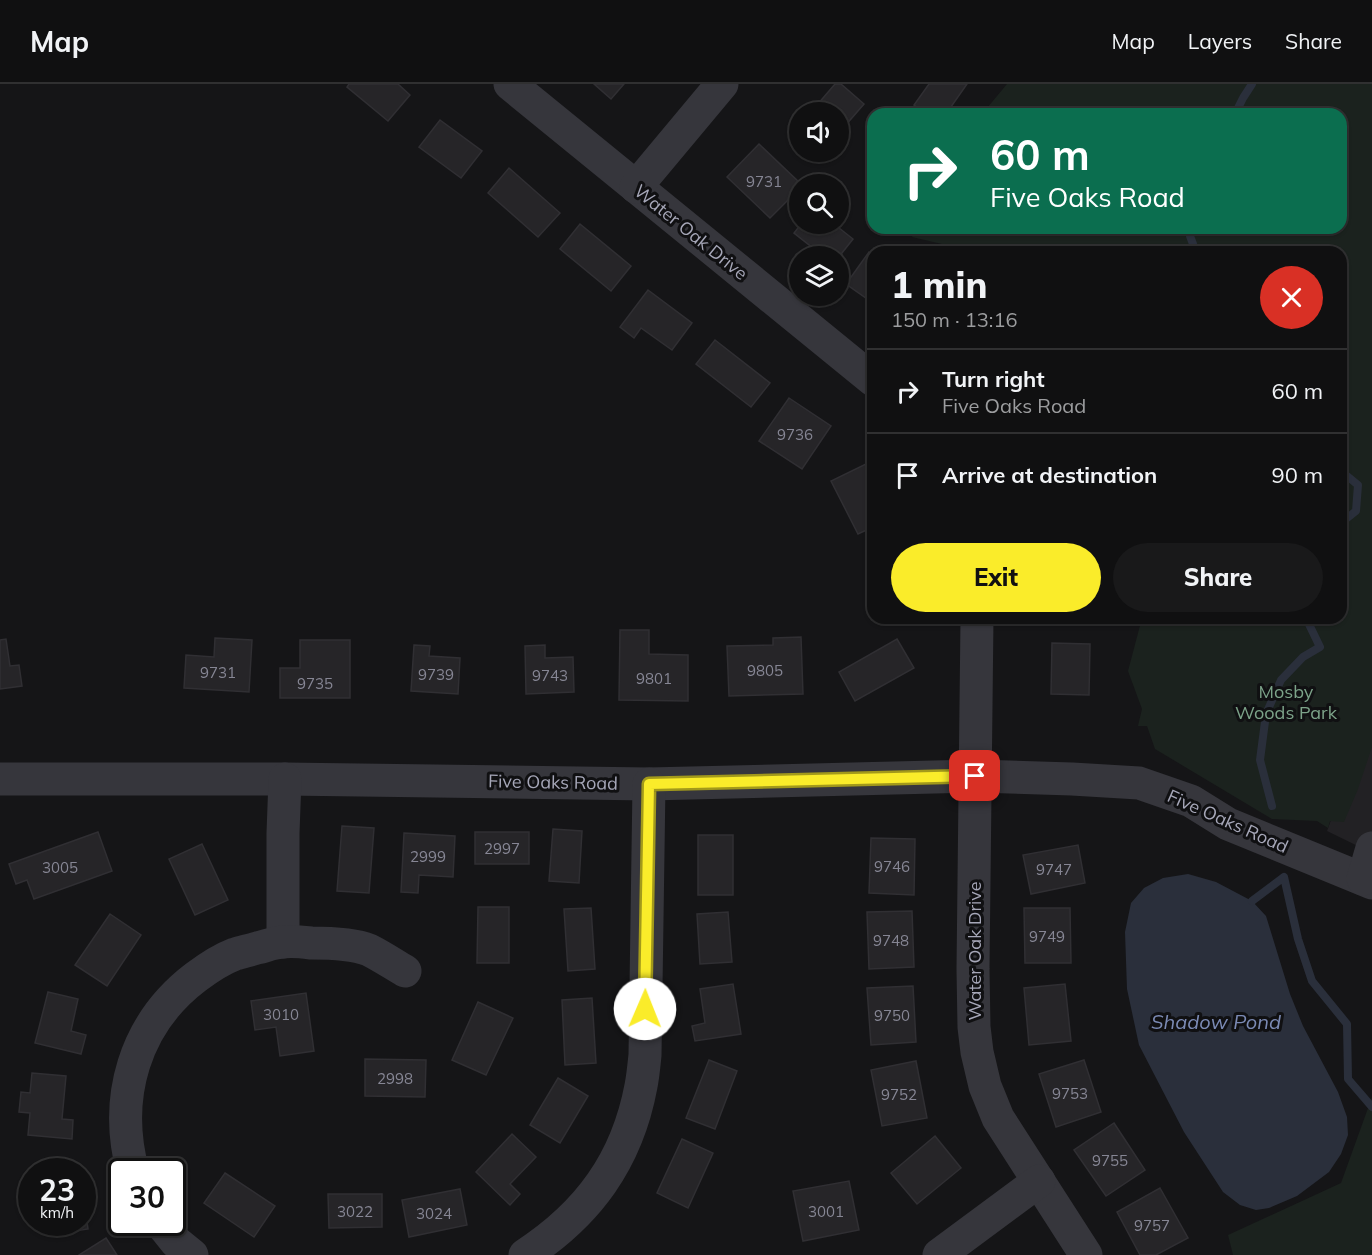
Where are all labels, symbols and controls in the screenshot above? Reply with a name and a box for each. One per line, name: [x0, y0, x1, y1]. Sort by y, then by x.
text: Map: [30, 24, 89, 59]
text: Map: [1112, 28, 1155, 54]
text: Layers: [1188, 28, 1252, 54]
text: Share: [1285, 28, 1342, 54]
map controls: [789, 102, 849, 306]
button: sound: [789, 102, 849, 162]
text: 60 m: [990, 128, 1090, 181]
icon: right: [891, 132, 969, 210]
house number: 9731: [746, 172, 782, 191]
button: search: [789, 174, 849, 234]
street label: Water Oak Drive: [630, 179, 752, 285]
text: Five Oaks Road: [990, 180, 1185, 214]
button: layers: [789, 246, 849, 306]
text: 1 min: [891, 262, 987, 307]
button: close: [1260, 266, 1323, 329]
text: 150 m · 13:16: [891, 307, 1017, 332]
text: Turn right: [942, 365, 1045, 393]
icon: right: [891, 375, 924, 408]
text: 60 m: [1272, 377, 1323, 405]
text: Five Oaks Road: [942, 393, 1086, 418]
house number: 9736: [777, 425, 813, 444]
icon: arrive: [891, 459, 924, 492]
text: Arrive at destination: [942, 461, 1157, 489]
text: 90 m: [1272, 461, 1323, 489]
button: Exit: [891, 543, 1101, 612]
button: Share: [1113, 543, 1323, 612]
house number: 9805: [747, 661, 783, 680]
house number: 9731: [200, 663, 236, 682]
house number: 9739: [418, 665, 454, 684]
house number: 9743: [532, 666, 568, 685]
house number: 9801: [636, 669, 672, 688]
house number: 9735: [297, 674, 333, 693]
park label: Mosby Woods Park: [1235, 680, 1338, 724]
pin: [949, 750, 1000, 801]
icon: arrive: [958, 759, 991, 792]
street label: Five Oaks Road: [488, 769, 618, 795]
street label: Five Oaks Road: [1164, 784, 1292, 858]
house number: 2997: [484, 839, 520, 858]
house number: 2999: [410, 847, 446, 866]
house number: 9746: [874, 857, 910, 876]
house number: 3005: [42, 858, 78, 877]
house number: 9747: [1036, 860, 1072, 879]
street label: Water Oak Drive: [963, 881, 986, 1021]
house number: 9749: [1029, 927, 1065, 946]
house number: 9748: [873, 931, 909, 950]
position arrow: [613, 977, 677, 1041]
house number: 3010: [263, 1005, 299, 1024]
house number: 9750: [874, 1006, 910, 1025]
water label: Shadow Pond: [1151, 1009, 1281, 1034]
house number: 2998: [377, 1069, 413, 1088]
house number: 9753: [1052, 1084, 1088, 1103]
house number: 9752: [881, 1085, 917, 1104]
house number: 9755: [1092, 1151, 1128, 1170]
speed limit sign: 30: [108, 1158, 186, 1236]
text: 23: [39, 1171, 75, 1209]
house number: 3022: [337, 1202, 373, 1221]
house number: 3001: [808, 1202, 844, 1221]
text: km/h: [40, 1203, 74, 1222]
house number: 3024: [416, 1204, 452, 1223]
house number: 9757: [1134, 1216, 1170, 1235]

